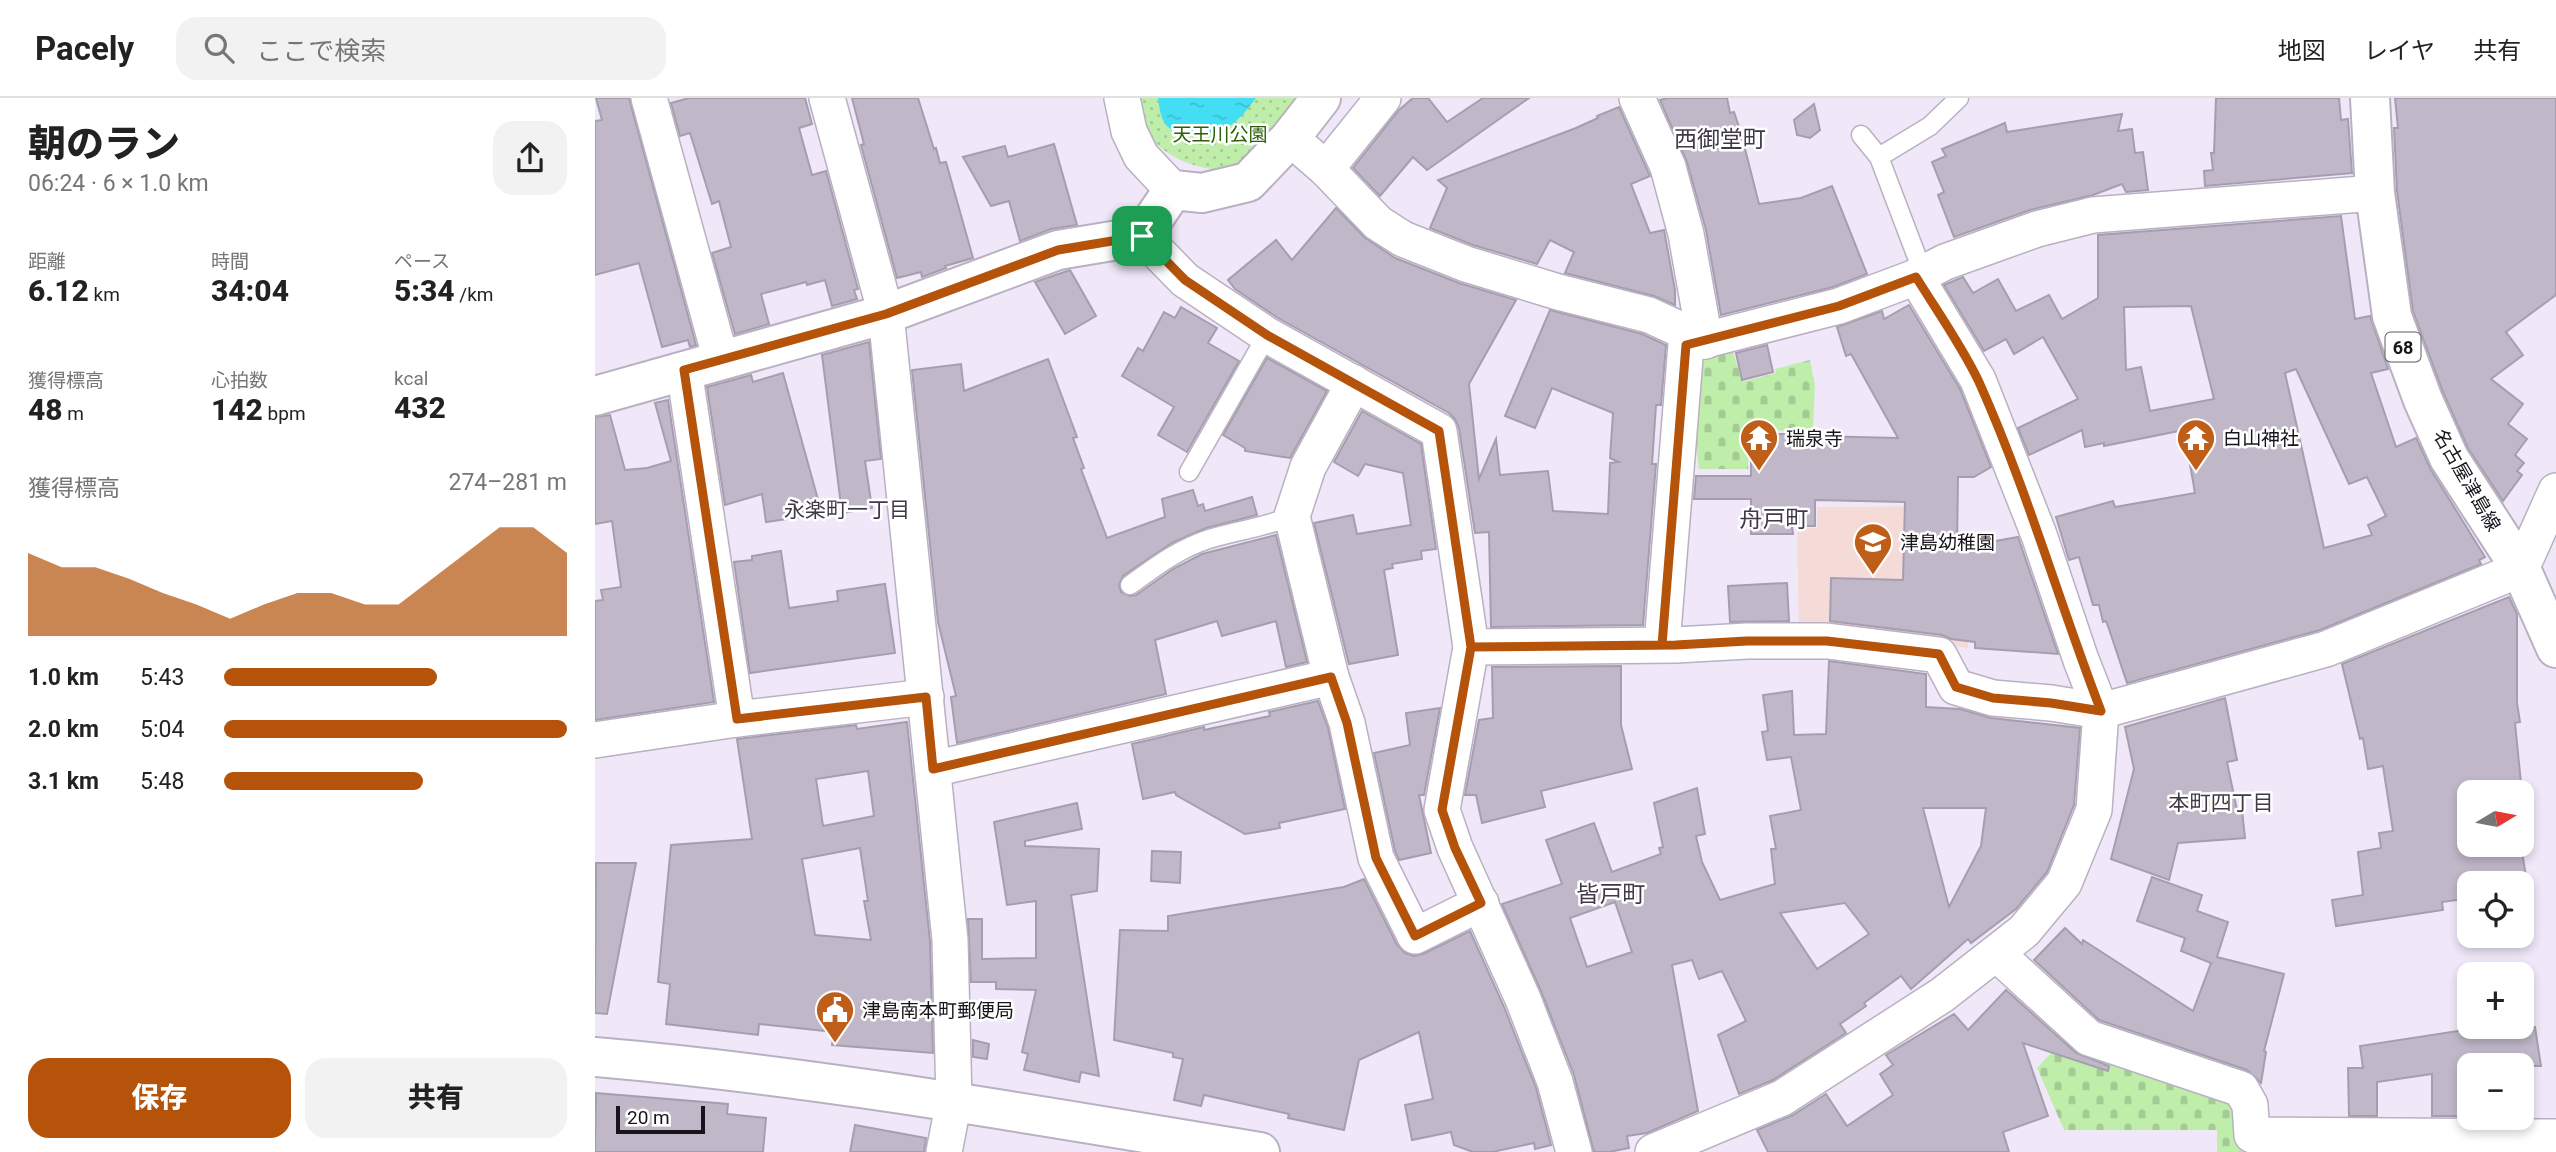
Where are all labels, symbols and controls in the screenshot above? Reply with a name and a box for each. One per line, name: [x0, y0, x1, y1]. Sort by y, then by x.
search box: [176, 17, 666, 80]
text: Pacely: [35, 29, 134, 68]
icon: search: [200, 29, 238, 67]
text: ここで検索: [256, 36, 386, 66]
text: 地図: [2278, 37, 2326, 65]
text: レイヤ: [2364, 37, 2435, 65]
text: 共有: [2473, 37, 2521, 65]
button: share: [493, 121, 567, 195]
text: 朝のラン: [28, 122, 180, 166]
park label: 天王川公園: [1172, 123, 1268, 146]
district label: 西御堂町: [1674, 126, 1766, 153]
text: 06:24 · 6 × 1.0 km: [28, 170, 209, 197]
pin: [1112, 206, 1172, 266]
icon: arrive: [1123, 217, 1161, 255]
text: 距離: [28, 250, 66, 273]
text: 時間: [211, 250, 249, 273]
text: ペース: [394, 250, 450, 273]
text: 6.12: [28, 273, 89, 308]
text: 34:04: [211, 273, 289, 308]
text: 5:34: [394, 273, 455, 308]
text: km: [89, 283, 120, 306]
text: /km: [455, 283, 494, 306]
road number: 68: [2385, 332, 2421, 362]
text: kcal: [394, 367, 428, 390]
text: 獲得標高: [28, 369, 104, 392]
text: 心拍数: [211, 369, 268, 392]
text: 432: [394, 390, 446, 425]
text: 48: [28, 392, 63, 427]
text: 142: [211, 392, 263, 427]
text: m: [63, 402, 84, 425]
text: bpm: [263, 402, 306, 425]
temple icon: 瑞泉寺: [1738, 417, 1780, 472]
temple icon: 白山神社: [2175, 417, 2217, 472]
street label: 名古屋津島線: [2429, 425, 2505, 535]
place label: 瑞泉寺: [1786, 427, 1843, 450]
place label: 白山神社: [2223, 427, 2299, 450]
text: 274–281 m: [448, 469, 567, 496]
text: 獲得標高: [28, 475, 120, 502]
district label: 永楽町一丁目: [784, 498, 910, 522]
district label: 舟戸町: [1740, 506, 1809, 533]
school or university icon: 津島幼稚園: [1852, 521, 1894, 576]
place label: 津島幼稚園: [1900, 531, 1995, 554]
text: 1.0 km: [28, 664, 99, 691]
text: 5:43: [140, 664, 184, 691]
text: 2.0 km: [28, 716, 99, 743]
text: 5:04: [140, 716, 184, 743]
text: 3.1 km: [28, 768, 99, 795]
text: 5:48: [140, 768, 184, 795]
north arrow: [2457, 780, 2534, 858]
map controls: [2457, 780, 2534, 1130]
district label: 本町四丁目: [2169, 791, 2274, 815]
button: locate: [2457, 871, 2534, 948]
district label: 皆戸町: [1577, 881, 1646, 908]
button: +: [2457, 962, 2534, 1039]
public building icon: 津島南本町郵便局: [814, 989, 856, 1044]
place label: 津島南本町郵便局: [862, 999, 1014, 1022]
button: −: [2457, 1053, 2534, 1130]
button: 保存: [28, 1058, 291, 1138]
button: 共有: [305, 1058, 567, 1138]
scale bar: [616, 1103, 705, 1135]
text: 20 m: [627, 1106, 670, 1129]

